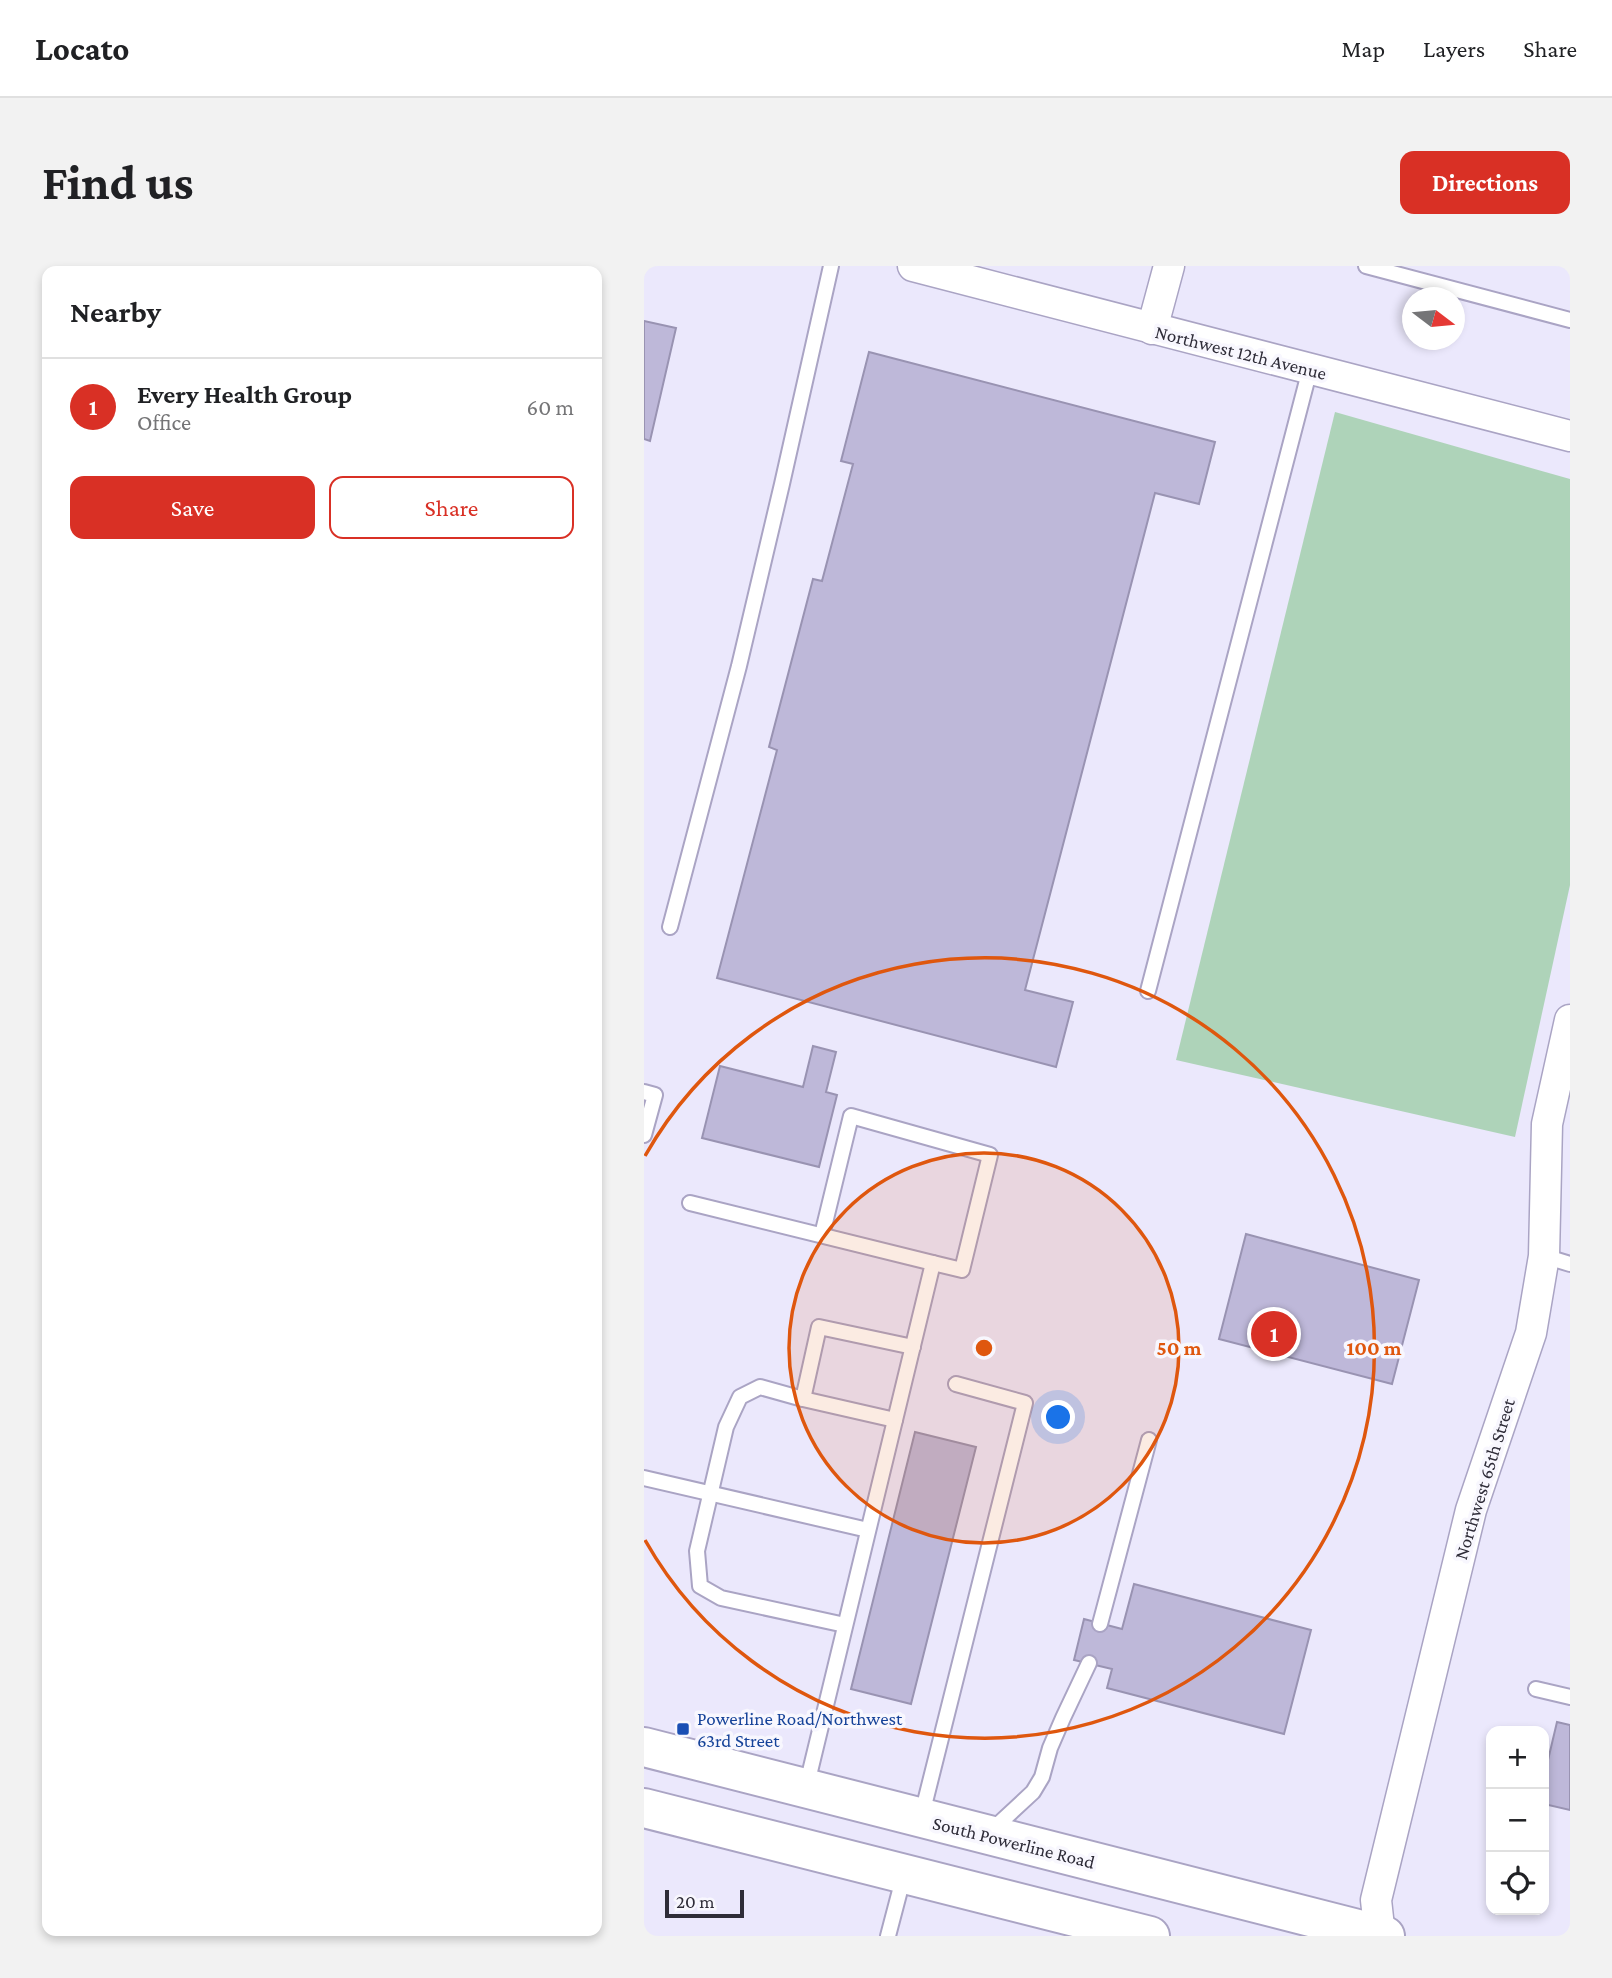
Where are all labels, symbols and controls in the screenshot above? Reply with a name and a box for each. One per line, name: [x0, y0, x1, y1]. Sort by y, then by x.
text: Locato: [35, 30, 130, 67]
text: Map: [1341, 35, 1385, 62]
text: Layers: [1423, 35, 1485, 62]
text: Share: [1523, 35, 1577, 62]
button: Directions: [1400, 151, 1570, 214]
text: Find us: [42, 155, 194, 210]
north arrow: [1402, 287, 1465, 350]
text: Nearby: [70, 295, 161, 328]
street label: Northwest 12th Avenue: [1153, 321, 1329, 384]
text: Every Health Group: [137, 380, 352, 409]
text: 1: [89, 394, 97, 420]
text: 60 m: [527, 394, 574, 420]
text: Office: [137, 409, 191, 435]
button: Save: [70, 476, 315, 539]
button: Share: [329, 476, 574, 539]
pin: 1: [1251, 1308, 1297, 1360]
centre of rings: [972, 1336, 996, 1360]
text: 50 m: [1157, 1336, 1202, 1360]
text: 100 m: [1346, 1336, 1402, 1360]
street label: Northwest 65th Street: [1450, 1395, 1519, 1562]
your location: [1041, 1400, 1075, 1434]
place label: Powerline Road/Northwest 63rd Street: [697, 1708, 903, 1751]
marker: Powerline Road/Northwest 63rd Street: [675, 1721, 691, 1737]
map controls: [1486, 1726, 1549, 1915]
button: +: [1486, 1726, 1549, 1789]
button: −: [1486, 1789, 1549, 1852]
street label: South Powerline Road: [931, 1812, 1097, 1873]
button: locate: [1486, 1852, 1549, 1915]
scale bar: [665, 1887, 744, 1919]
text: 20 m: [676, 1891, 715, 1912]

